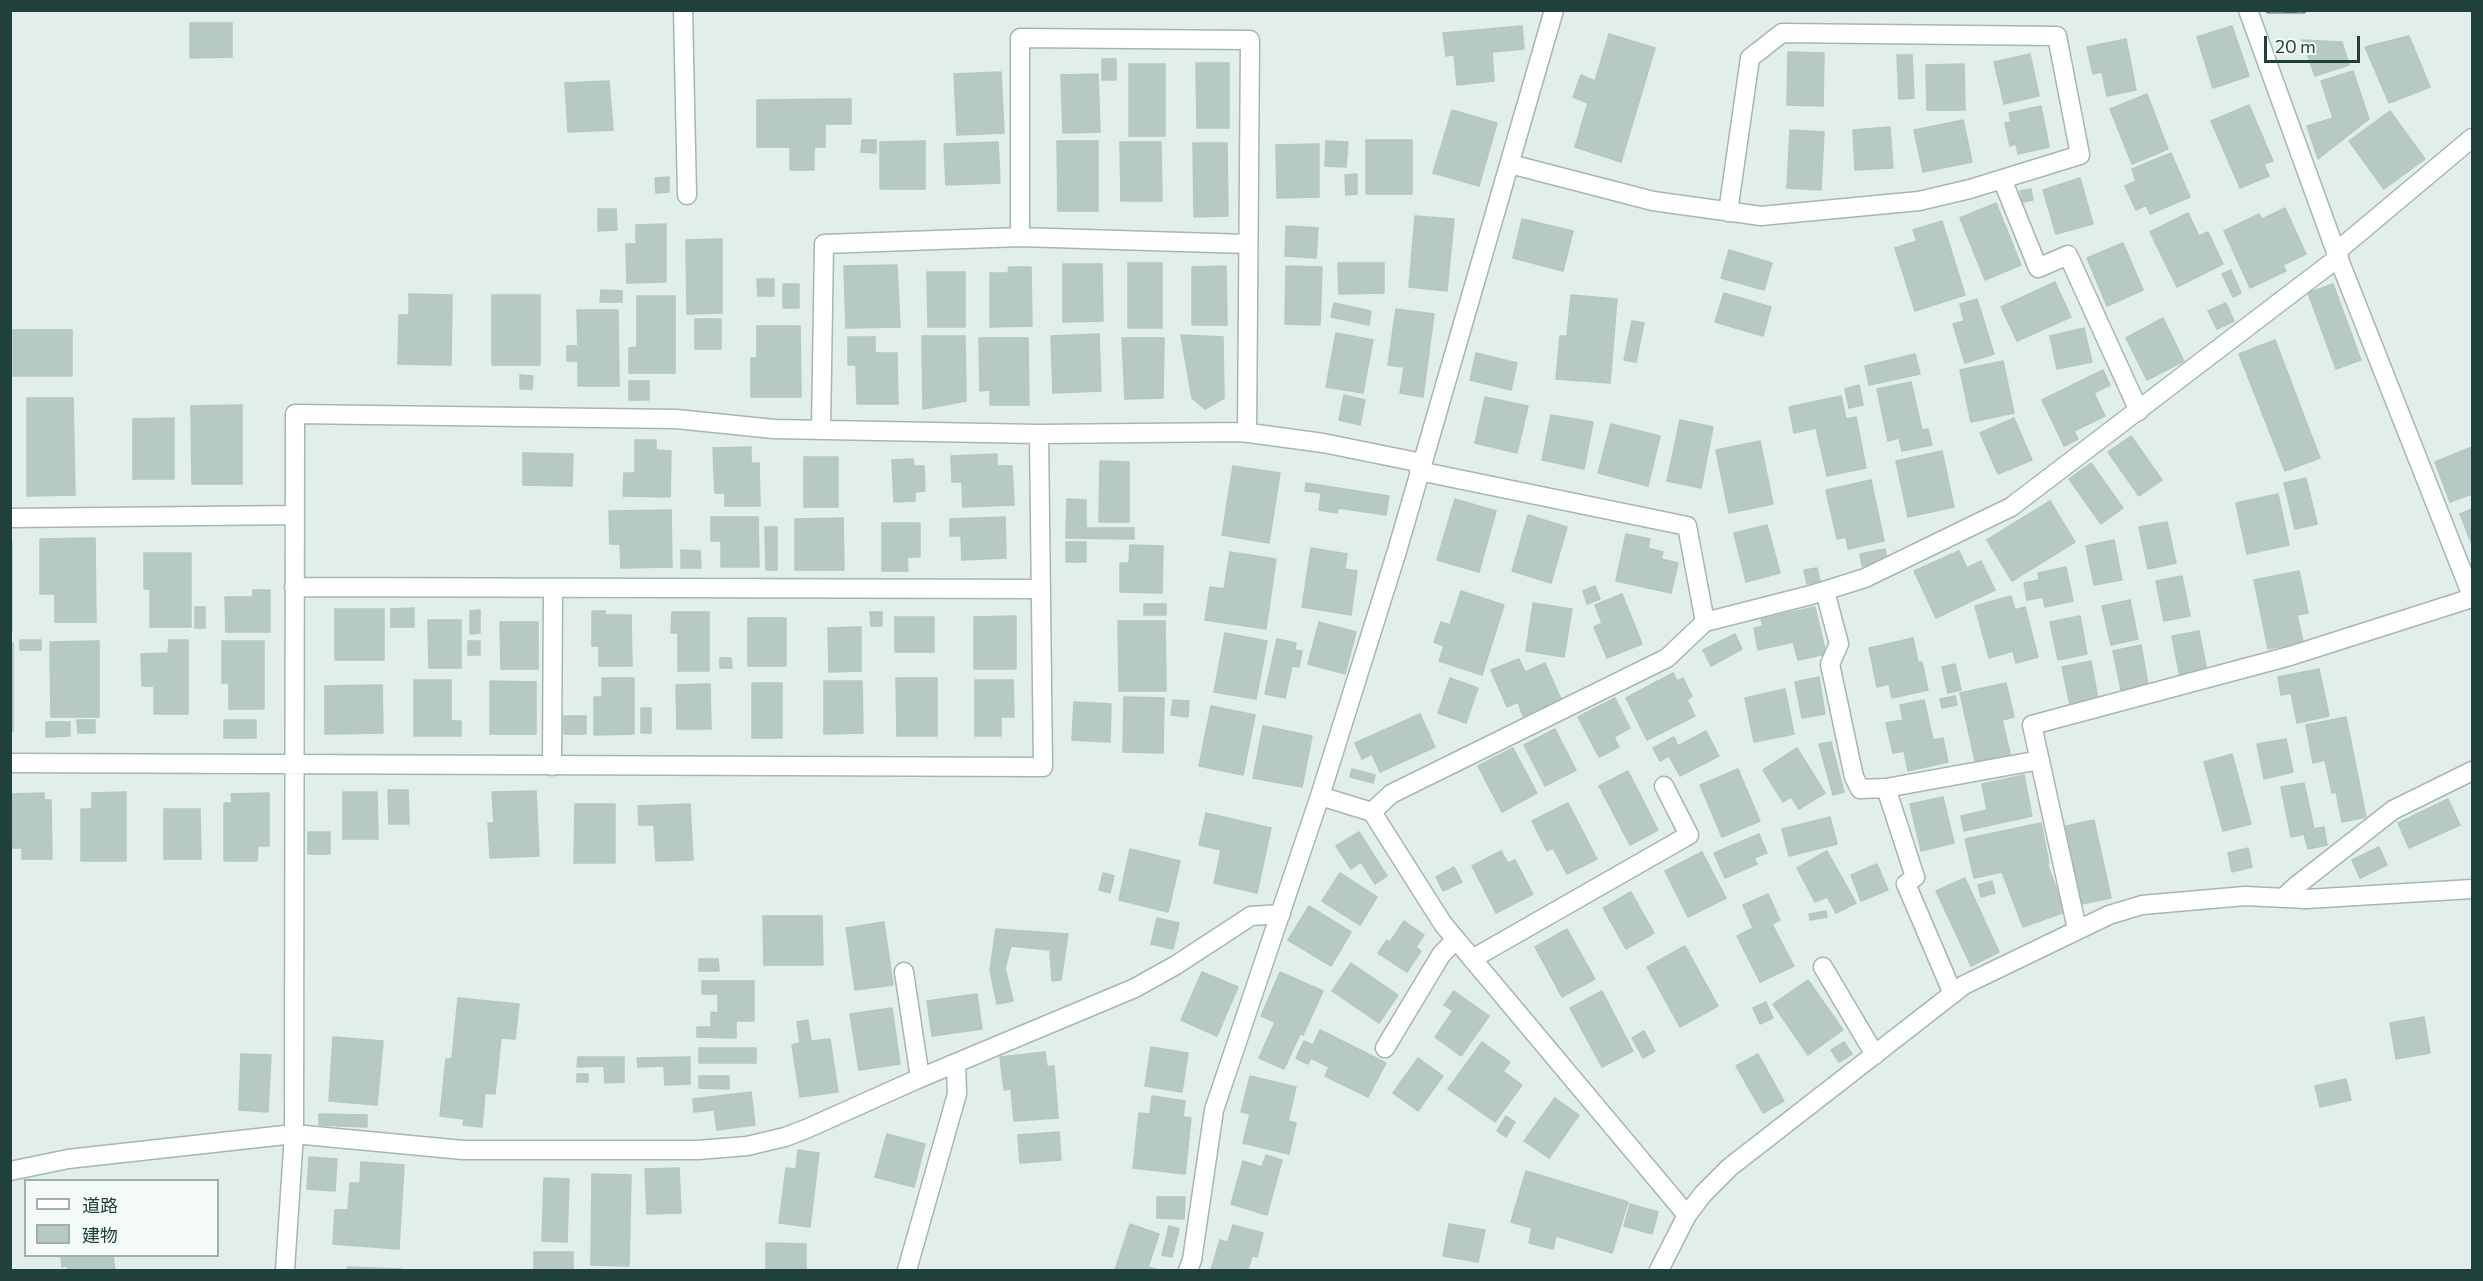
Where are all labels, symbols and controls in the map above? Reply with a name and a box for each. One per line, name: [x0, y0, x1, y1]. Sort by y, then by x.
scale bar: [2267, 24, 2363, 62]
text: 20 m: [2275, 35, 2316, 57]
legend: [24, 1179, 219, 1257]
text: 道路: [82, 1194, 118, 1216]
text: 建物: [82, 1224, 118, 1246]

